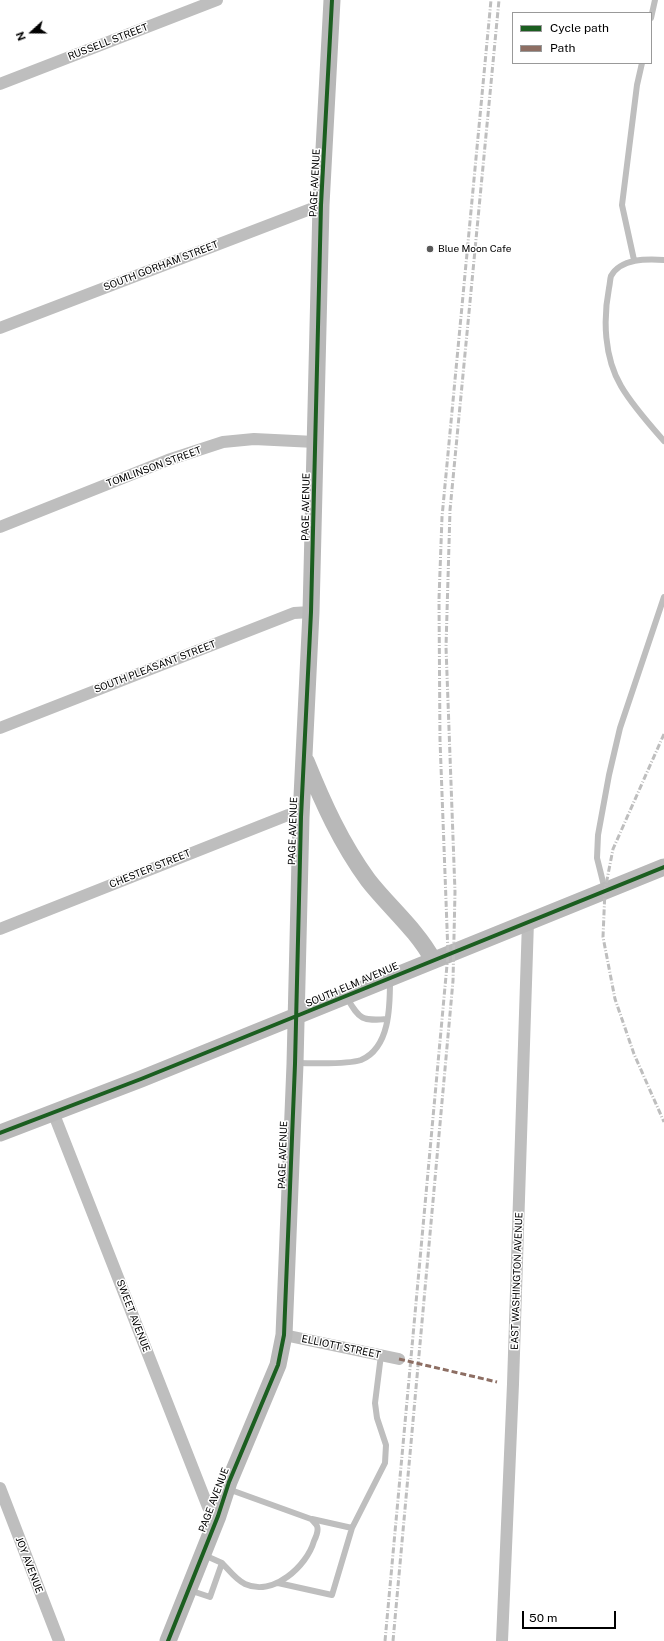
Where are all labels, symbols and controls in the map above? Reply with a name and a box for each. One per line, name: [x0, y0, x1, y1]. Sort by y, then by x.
north arrow: [12, 12, 52, 52]
legend: [512, 12, 652, 64]
street label: RUSSELL STREET: [66, 21, 150, 63]
text: Cycle path: [550, 21, 609, 35]
text: N: [14, 30, 28, 42]
text: Path: [550, 41, 576, 55]
street label: PAGE AVENUE: [307, 149, 323, 217]
street label: SOUTH GORHAM STREET: [102, 239, 220, 293]
place label: Blue Moon Cafe: [438, 243, 512, 255]
marker: Blue Moon Cafe: [425, 244, 435, 254]
street label: TOMLINSON STREET: [105, 444, 203, 490]
street label: PAGE AVENUE: [299, 473, 313, 541]
street label: SOUTH PLEASANT STREET: [92, 638, 218, 696]
street label: PAGE AVENUE: [286, 797, 300, 865]
street label: CHESTER STREET: [108, 847, 192, 891]
street label: SOUTH ELM AVENUE: [304, 960, 400, 1010]
street label: PAGE AVENUE: [276, 1121, 290, 1189]
street label: EAST WASHINGTON AVENUE: [509, 1212, 525, 1350]
street label: SWEET AVENUE: [114, 1278, 152, 1354]
street label: ELLIOTT STREET: [300, 1333, 382, 1361]
street label: PAGE AVENUE: [196, 1466, 232, 1534]
street label: JOY AVENUE: [13, 1535, 45, 1595]
scale bar: [524, 1603, 618, 1629]
text: 50 m: [529, 1611, 557, 1625]

